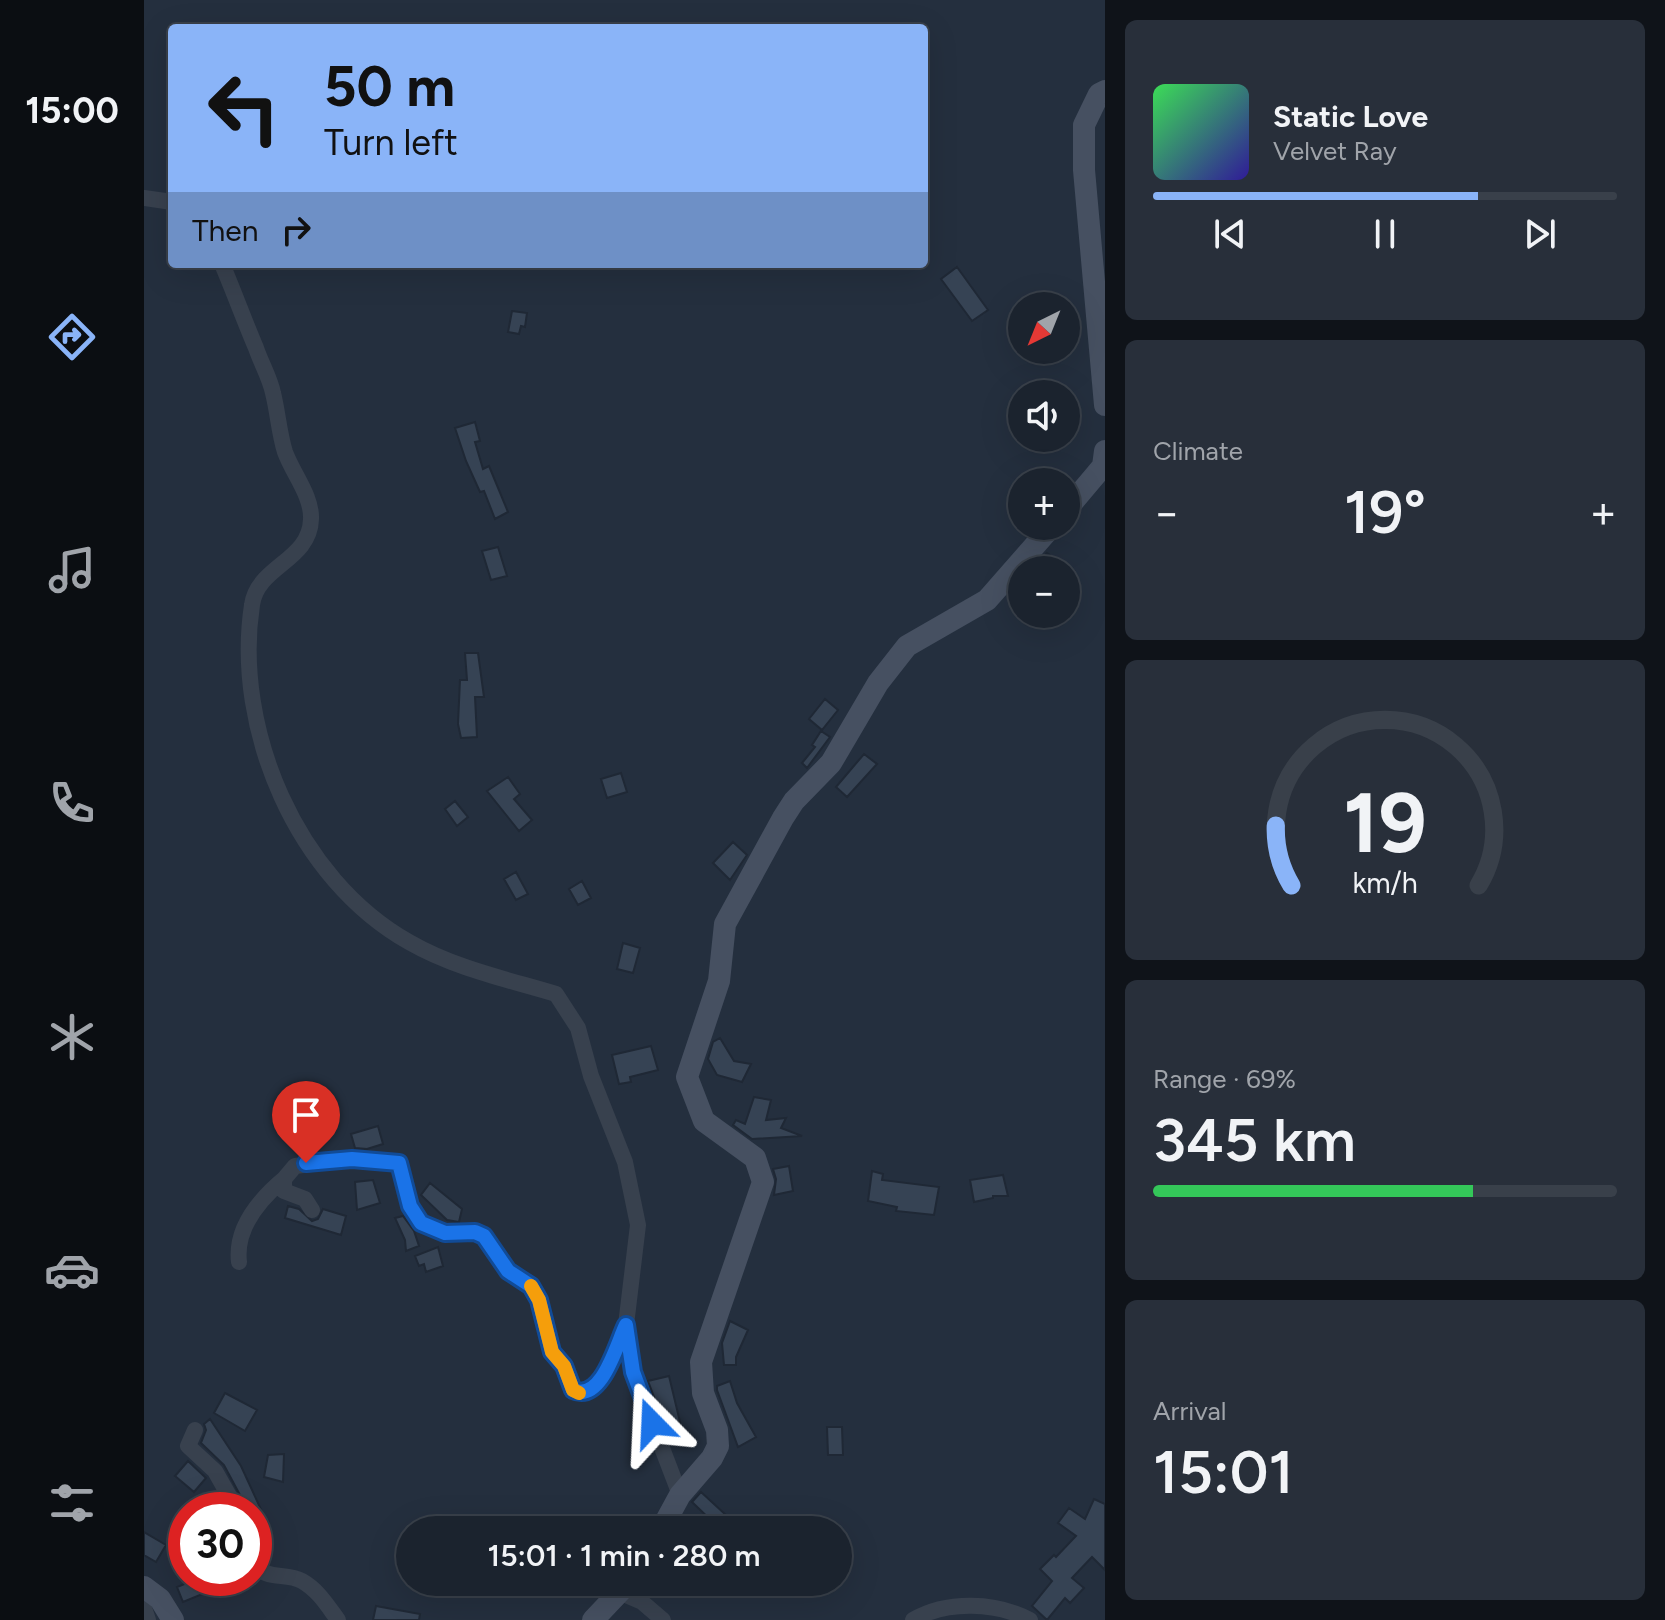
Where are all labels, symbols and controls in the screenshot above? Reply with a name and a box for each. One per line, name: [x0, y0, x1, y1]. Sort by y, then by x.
text: 50 m: [324, 53, 455, 120]
icon: left: [192, 56, 296, 160]
text: 15:00: [25, 89, 119, 132]
text: Static Love: [1273, 98, 1428, 135]
text: Turn left: [324, 121, 458, 164]
text: Velvet Ray: [1273, 135, 1397, 167]
icon: right: [274, 208, 318, 252]
text: Then: [192, 212, 258, 249]
icon: previous: [1208, 212, 1252, 256]
icon: pause: [1363, 212, 1407, 256]
icon: next: [1518, 212, 1562, 256]
north arrow: [1008, 292, 1080, 364]
map controls: [1008, 292, 1080, 628]
icon: directions: [44, 309, 100, 365]
button: sound: [1008, 380, 1080, 452]
text: Climate: [1153, 435, 1243, 467]
button: +: [1008, 468, 1080, 540]
text: 19°: [1344, 476, 1426, 548]
text: −: [1153, 486, 1180, 539]
text: +: [1590, 486, 1617, 539]
icon: music: [44, 542, 100, 598]
button: −: [1008, 556, 1080, 628]
text: 19: [1343, 773, 1427, 873]
icon: phone: [44, 775, 100, 831]
text: km/h: [1352, 866, 1418, 900]
icon: climate: [44, 1009, 100, 1065]
text: Range · 69%: [1153, 1063, 1296, 1095]
pin: [272, 1081, 340, 1163]
icon: arrive: [284, 1093, 328, 1137]
text: 345 km: [1153, 1104, 1356, 1176]
icon: car: [44, 1242, 100, 1298]
position arrow: [610, 1381, 694, 1465]
text: Arrival: [1153, 1395, 1226, 1427]
text: 15:01: [1153, 1436, 1294, 1508]
icon: filters: [44, 1475, 100, 1531]
speed limit sign: 30: [168, 1492, 272, 1596]
text: 15:01 · 1 min · 280 m: [488, 1537, 760, 1574]

